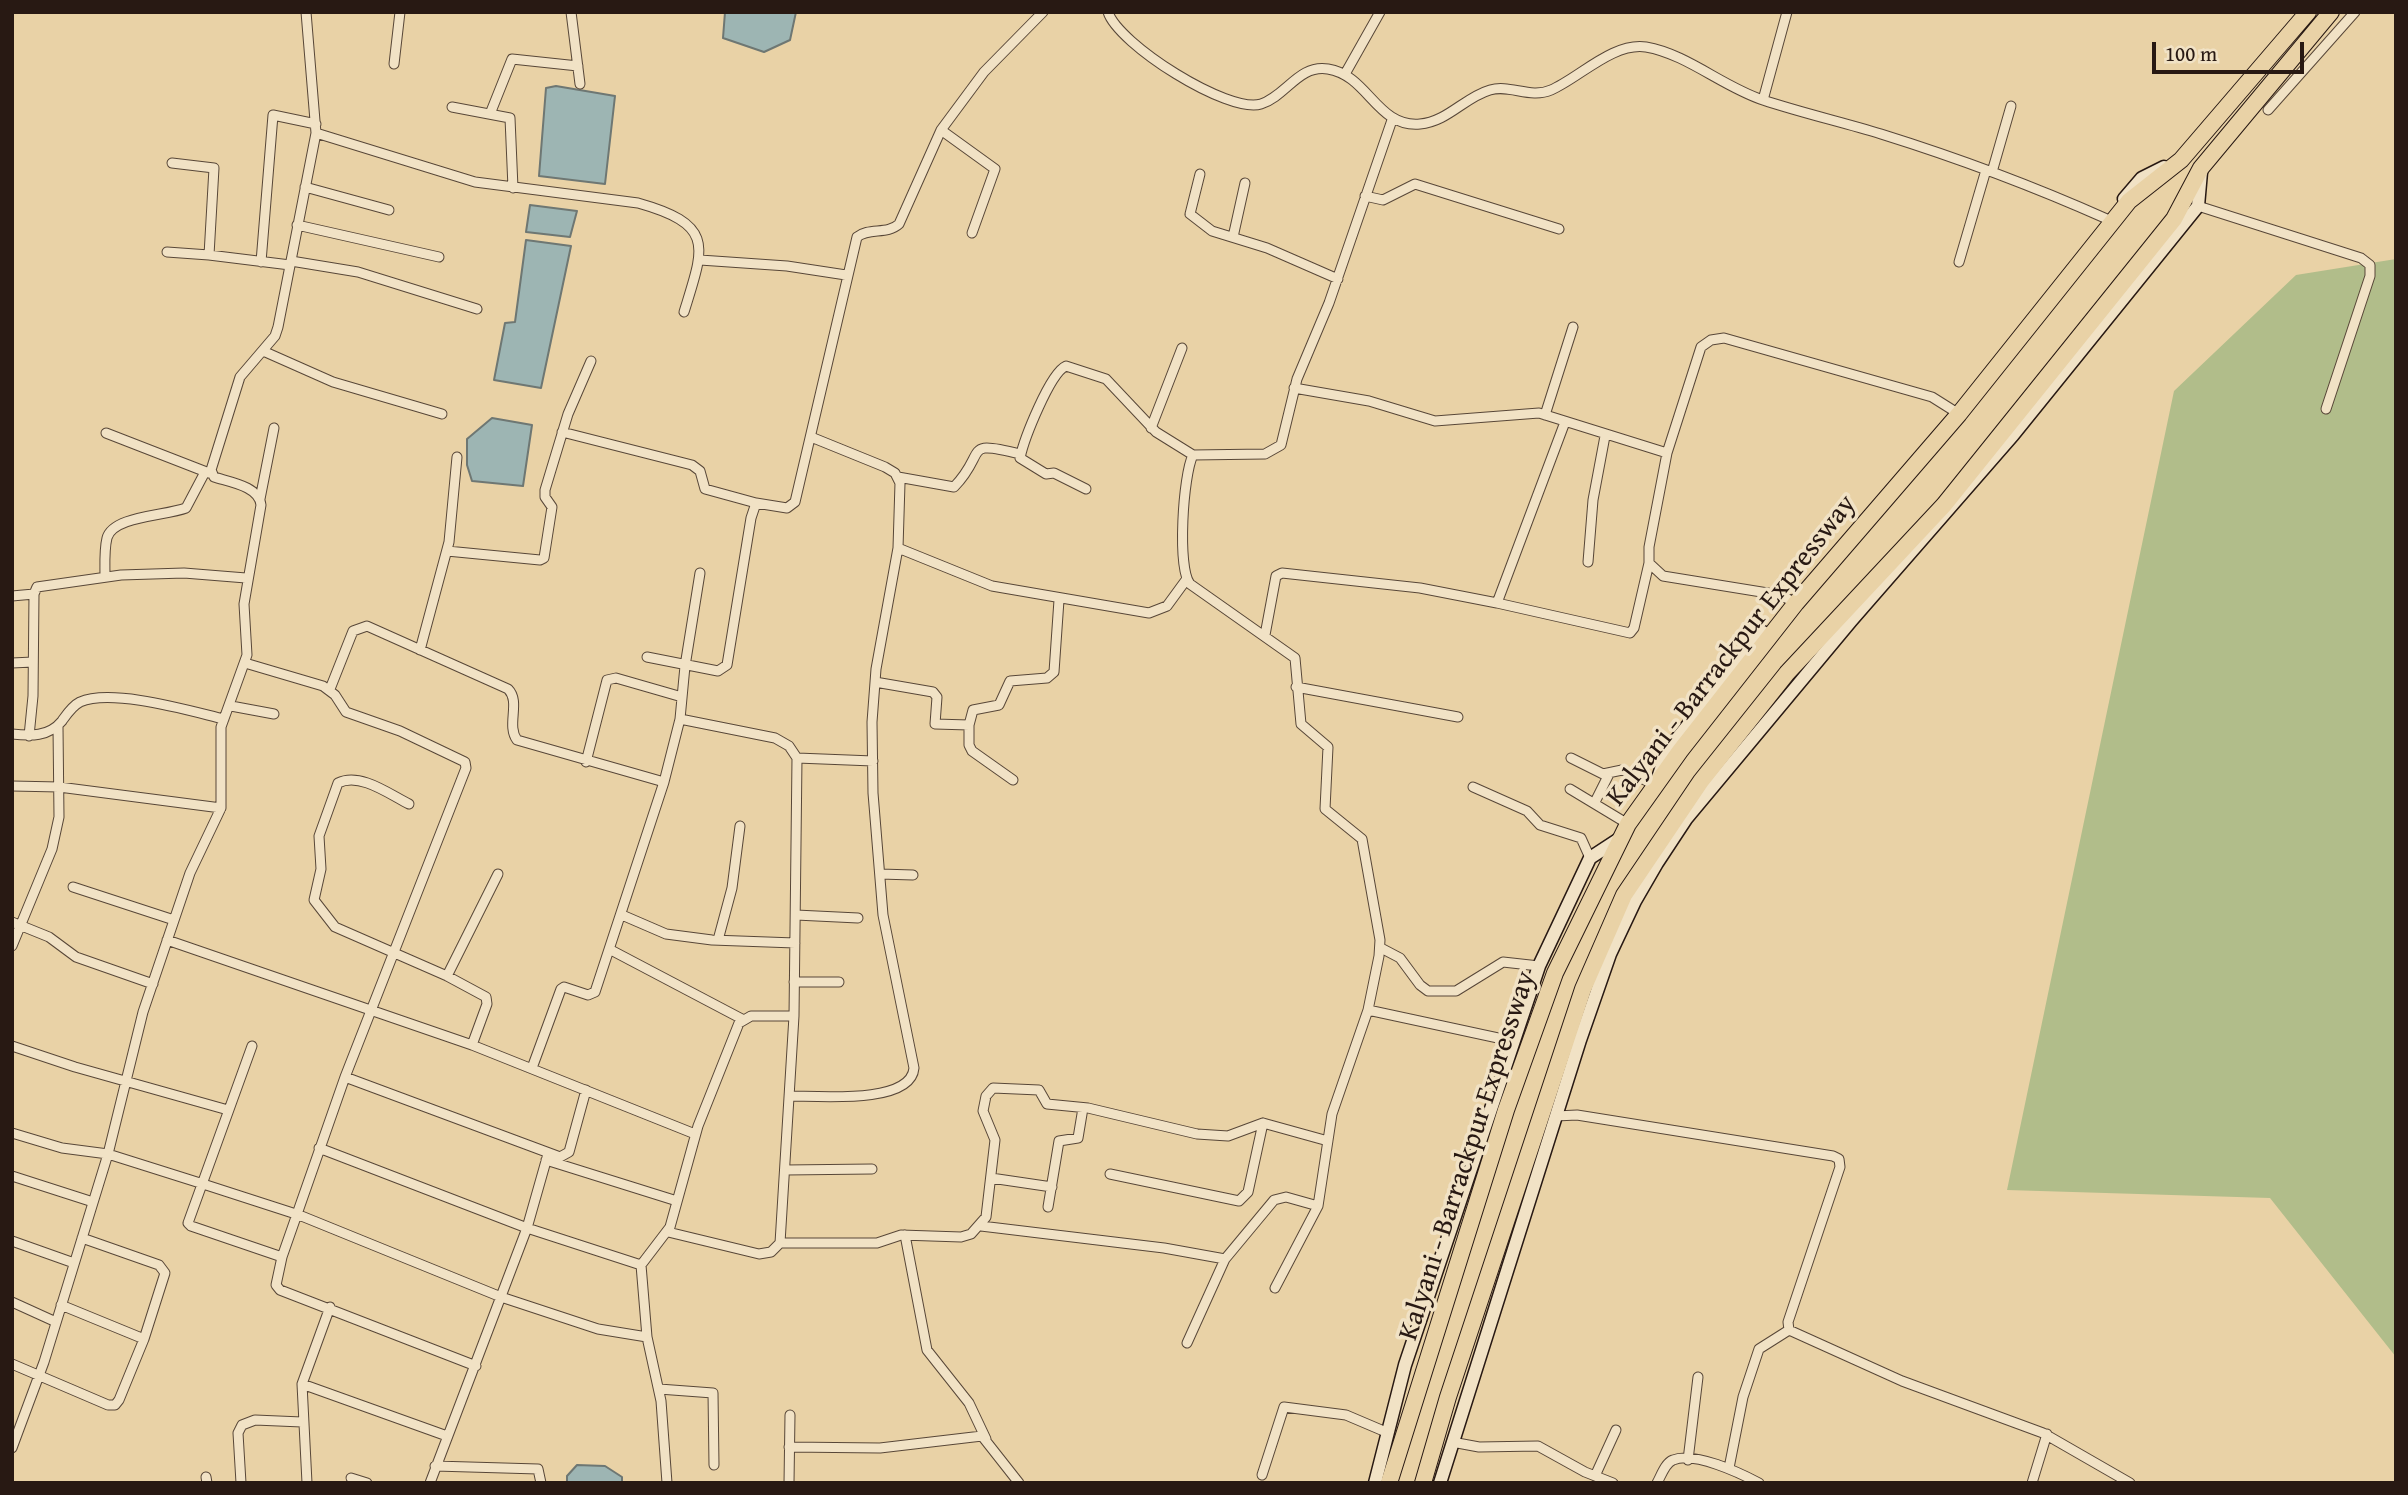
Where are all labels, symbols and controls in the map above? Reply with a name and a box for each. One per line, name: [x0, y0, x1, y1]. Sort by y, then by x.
scale bar: [2156, 28, 2308, 72]
text: 100 m: [2165, 38, 2217, 69]
street label: Kalyani - Barrackpur Expressway: [1600, 489, 1864, 813]
street label: Kalyani - Barrackpur Expressway: [1392, 967, 1544, 1345]

